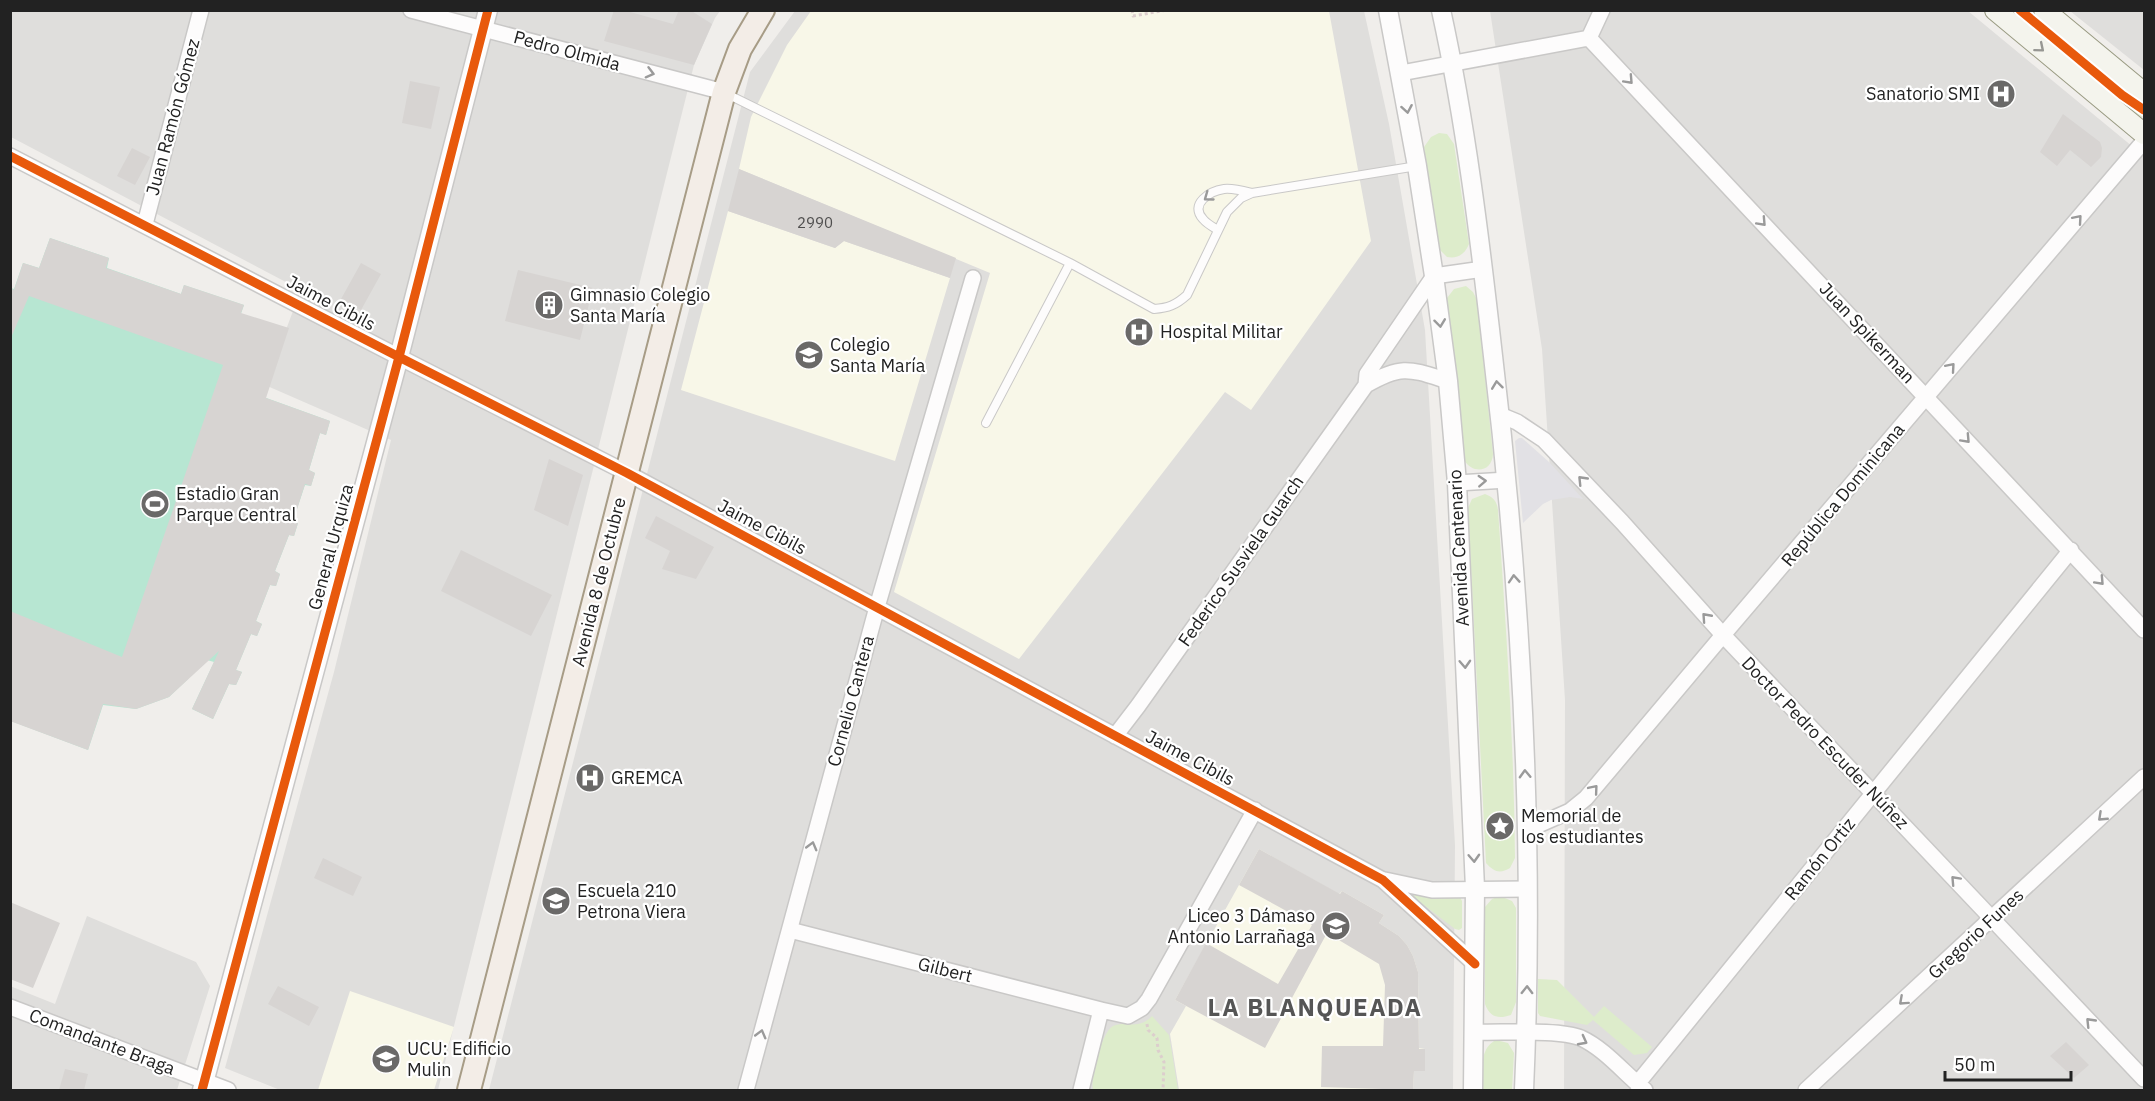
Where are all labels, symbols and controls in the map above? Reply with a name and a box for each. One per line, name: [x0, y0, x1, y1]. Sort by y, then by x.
street label: Pedro Olmida: [511, 25, 623, 76]
street label: Juan Ramón Gómez: [141, 36, 204, 198]
one-way arrow: [2033, 41, 2044, 52]
one-way arrow: [645, 65, 655, 78]
one-way arrow: [1621, 73, 1632, 84]
hospital icon: Sanatorio SMI: [1985, 78, 2017, 110]
place label: Sanatorio SMI: [1866, 82, 1980, 105]
one-way arrow: [1400, 104, 1413, 114]
one-way arrow: [1204, 189, 1215, 200]
house number: 2990: [797, 213, 833, 232]
one-way arrow: [2071, 215, 2082, 226]
one-way arrow: [1755, 216, 1766, 226]
street label: Jaime Cibils: [283, 270, 380, 336]
street label: Juan Spikerman: [1815, 277, 1920, 388]
place label: Gimnasio Colegio Santa María: [570, 283, 710, 327]
building icon: Gimnasio Colegio Santa María: [533, 289, 565, 321]
hospital icon: Hospital Militar: [1123, 316, 1155, 348]
one-way arrow: [1433, 318, 1446, 327]
place label: Hospital Militar: [1160, 320, 1283, 343]
place label: Colegio Santa María: [830, 333, 926, 377]
school or university icon: Colegio Santa María: [793, 339, 825, 371]
one-way arrow: [1944, 363, 1955, 374]
one-way arrow: [1491, 381, 1503, 390]
street label: República Dominicana: [1776, 418, 1910, 571]
one-way arrow: [1959, 432, 1970, 443]
street label: Avenida Centenario: [1443, 469, 1474, 627]
street label: Federico Susviela Guarch: [1173, 471, 1308, 651]
one-way arrow: [1478, 475, 1487, 488]
one-way arrow: [1578, 476, 1589, 486]
street label: General Urquiza: [303, 481, 358, 612]
place label: Estadio Gran Parque Central: [176, 482, 296, 526]
sports icon: Estadio Gran Parque Central: [139, 488, 171, 520]
street label: Jaime Cibils: [714, 494, 811, 560]
street label: Avenida 8 de Octubre: [566, 495, 631, 669]
one-way arrow: [2092, 574, 2103, 585]
one-way arrow: [1508, 575, 1521, 584]
one-way arrow: [1702, 613, 1713, 623]
street label: Cornelio Cantera: [822, 632, 879, 769]
street label: Doctor Pedro Escuder Núñez: [1737, 652, 1914, 834]
one-way arrow: [1459, 659, 1471, 668]
street label: Jaime Cibils: [1142, 725, 1239, 791]
hospital icon: GREMCA: [574, 762, 606, 794]
place label: GREMCA: [611, 766, 683, 789]
one-way arrow: [1518, 770, 1531, 779]
one-way arrow: [1587, 785, 1598, 796]
place label: Memorial de los estudiantes: [1521, 804, 1644, 848]
place icon: Memorial de los estudiantes: [1484, 810, 1516, 842]
one-way arrow: [2098, 810, 2108, 821]
street label: Ramón Ortiz: [1779, 813, 1860, 905]
one-way arrow: [805, 841, 818, 851]
one-way arrow: [1468, 854, 1481, 863]
one-way arrow: [1952, 877, 1963, 888]
place label: Escuela 210 Petrona Viera: [577, 879, 686, 923]
street label: Gregorio Funes: [1923, 883, 2028, 984]
school or university icon: Escuela 210 Petrona Viera: [540, 885, 572, 917]
place label: Liceo 3 Dámaso Antonio Larrañaga: [1168, 904, 1315, 948]
school or university icon: Liceo 3 Dámaso Antonio Larrañaga: [1320, 910, 1352, 942]
street label: Gilbert: [916, 952, 975, 987]
one-way arrow: [1521, 986, 1534, 995]
district label: LA BLANQUEADA: [1208, 991, 1422, 1023]
one-way arrow: [1899, 994, 1910, 1005]
street label: Comandante Braga: [26, 1003, 179, 1080]
one-way arrow: [2086, 1018, 2097, 1028]
one-way arrow: [754, 1029, 767, 1039]
one-way arrow: [1577, 1034, 1588, 1046]
place label: UCU: Edificio Mulin: [407, 1037, 511, 1081]
school or university icon: UCU: Edificio Mulin: [370, 1043, 402, 1075]
scale bar: [1945, 1044, 2071, 1082]
text: 50 m: [1954, 1053, 1996, 1076]

